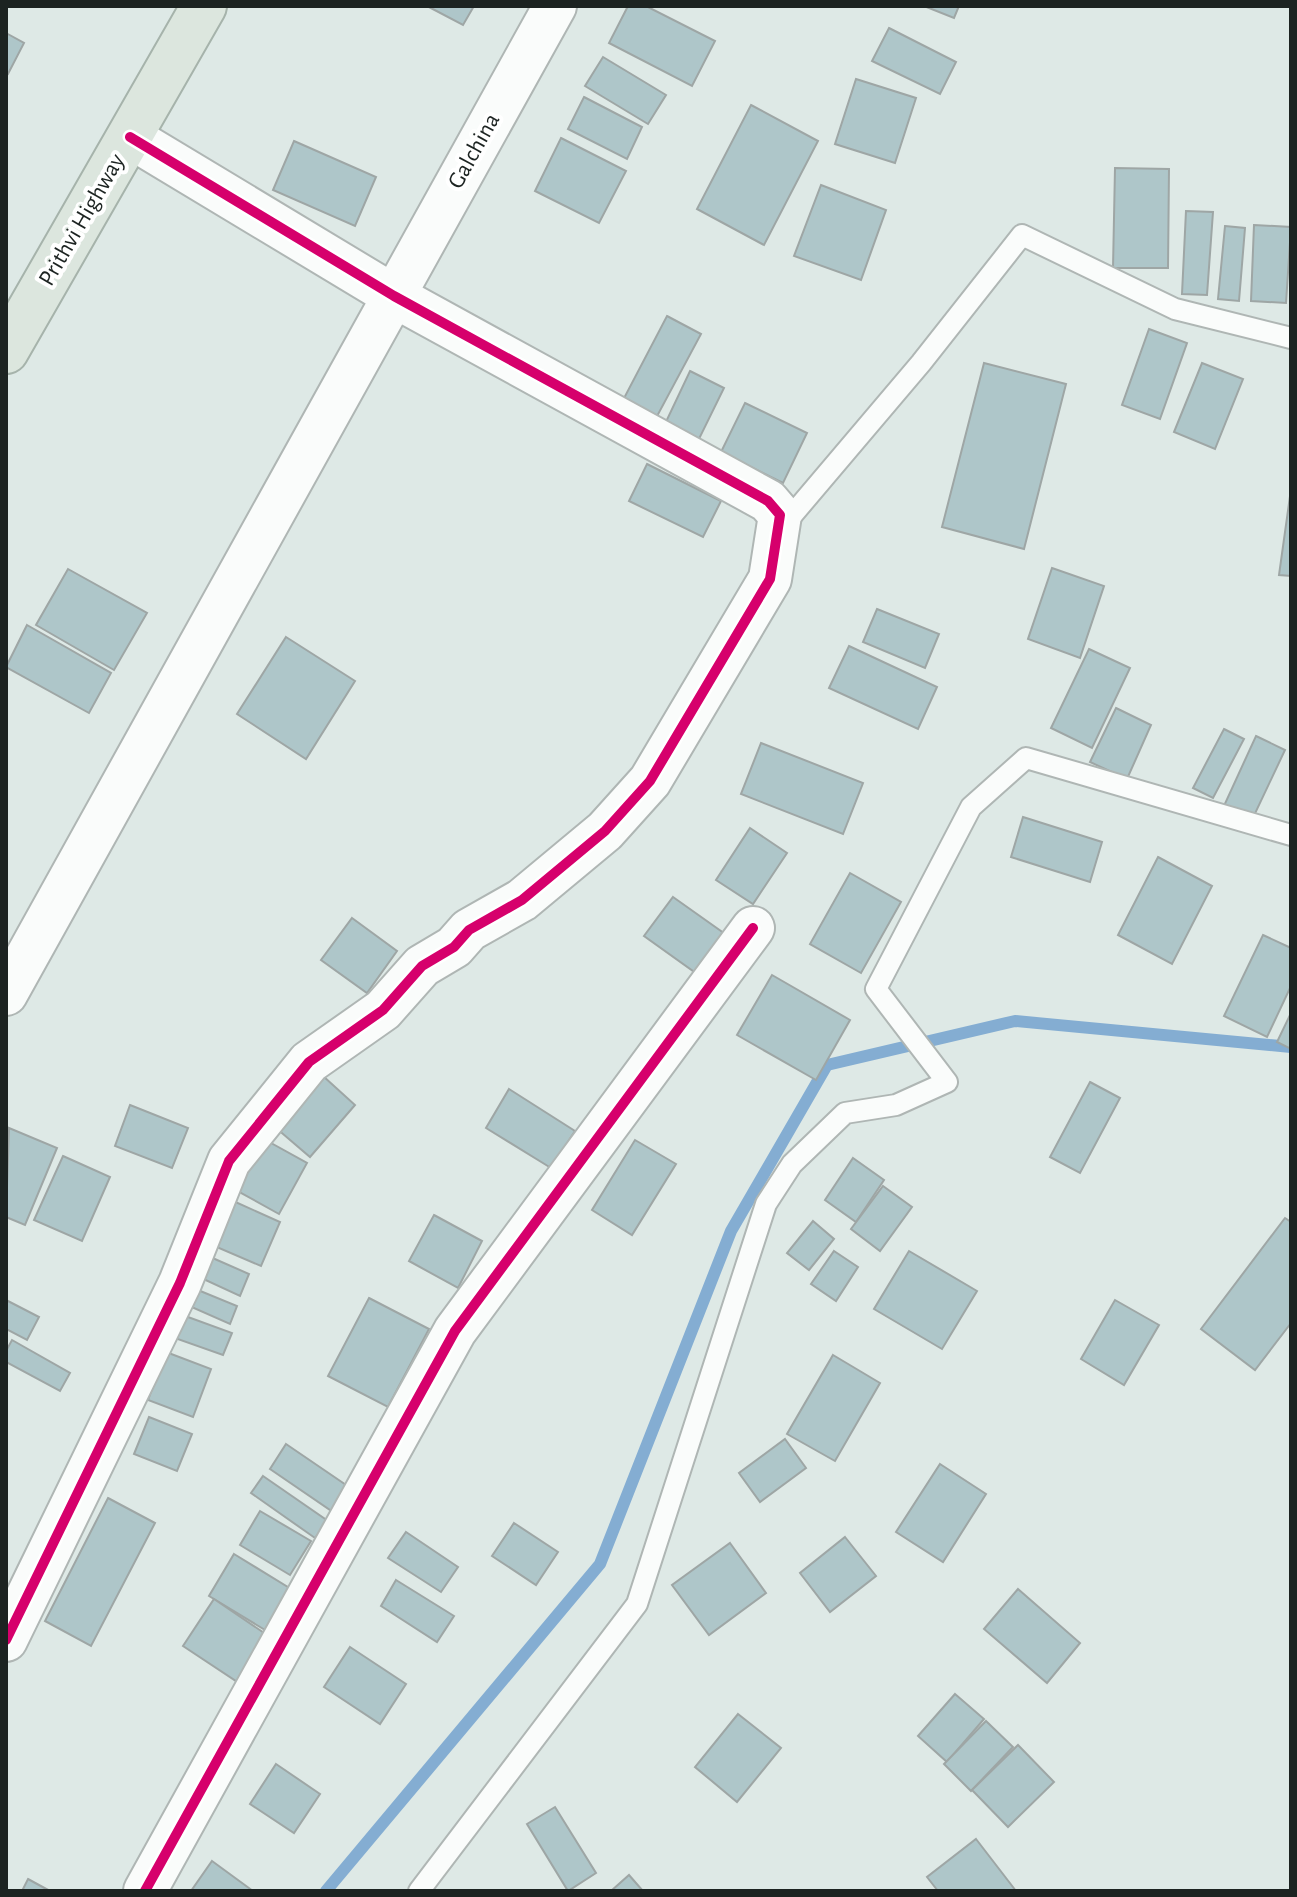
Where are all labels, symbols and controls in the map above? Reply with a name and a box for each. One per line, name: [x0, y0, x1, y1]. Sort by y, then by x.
street label: Galchina: [444, 109, 504, 193]
street label: Prithvi Highway: [35, 150, 129, 290]

